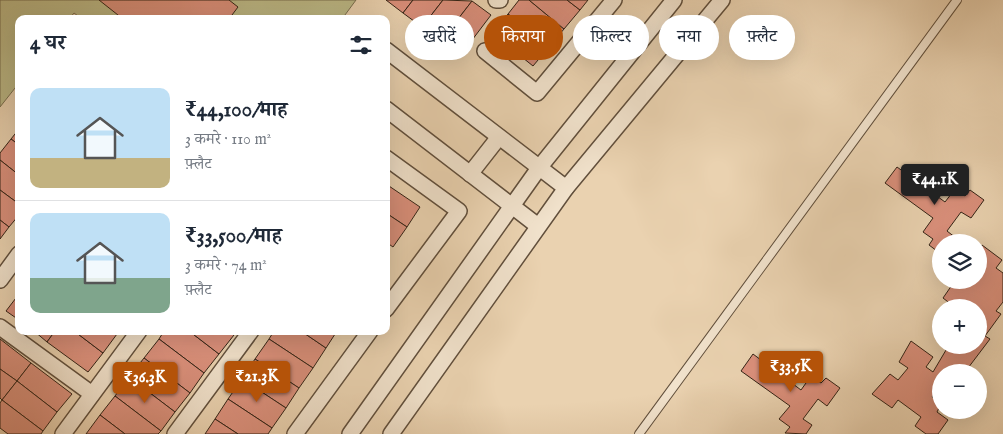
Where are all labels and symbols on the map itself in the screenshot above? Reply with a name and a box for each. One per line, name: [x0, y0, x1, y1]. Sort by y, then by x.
pin: ₹44.1K: [894, 164, 976, 206]
pin: ₹33.5K: [750, 350, 832, 393]
pin: ₹21.3K: [216, 360, 298, 403]
pin: ₹36.3K: [104, 362, 186, 404]

